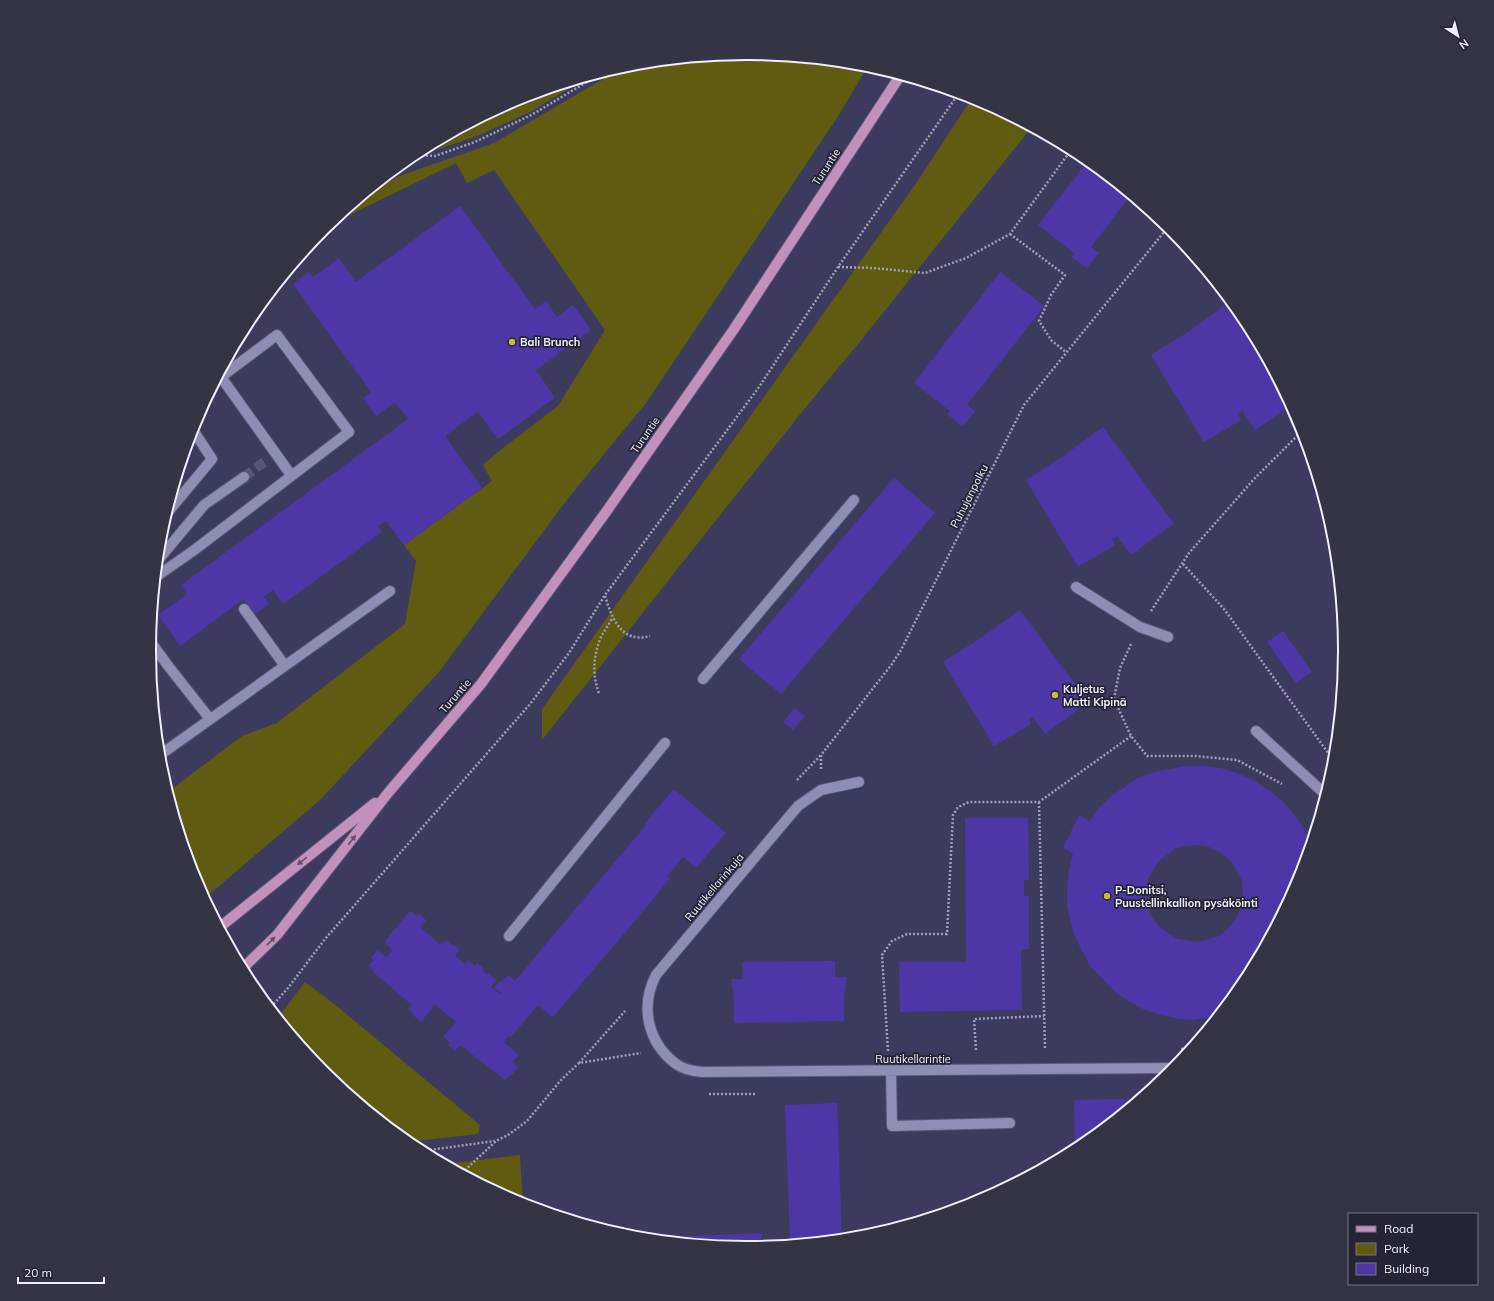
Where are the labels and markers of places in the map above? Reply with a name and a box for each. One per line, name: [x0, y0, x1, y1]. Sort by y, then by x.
place label: Bali Brunch: [520, 335, 580, 349]
marker: Bali Brunch: [507, 337, 517, 347]
place label: Kuljetus Matti Kipinä: [1063, 682, 1127, 709]
marker: Kuljetus Matti Kipinä: [1050, 690, 1060, 700]
place label: P-Donitsi, Puustellinkallion pysäköinti: [1115, 883, 1258, 910]
marker: P-Donitsi, Puustellinkallion pysäköinti: [1102, 891, 1112, 901]

